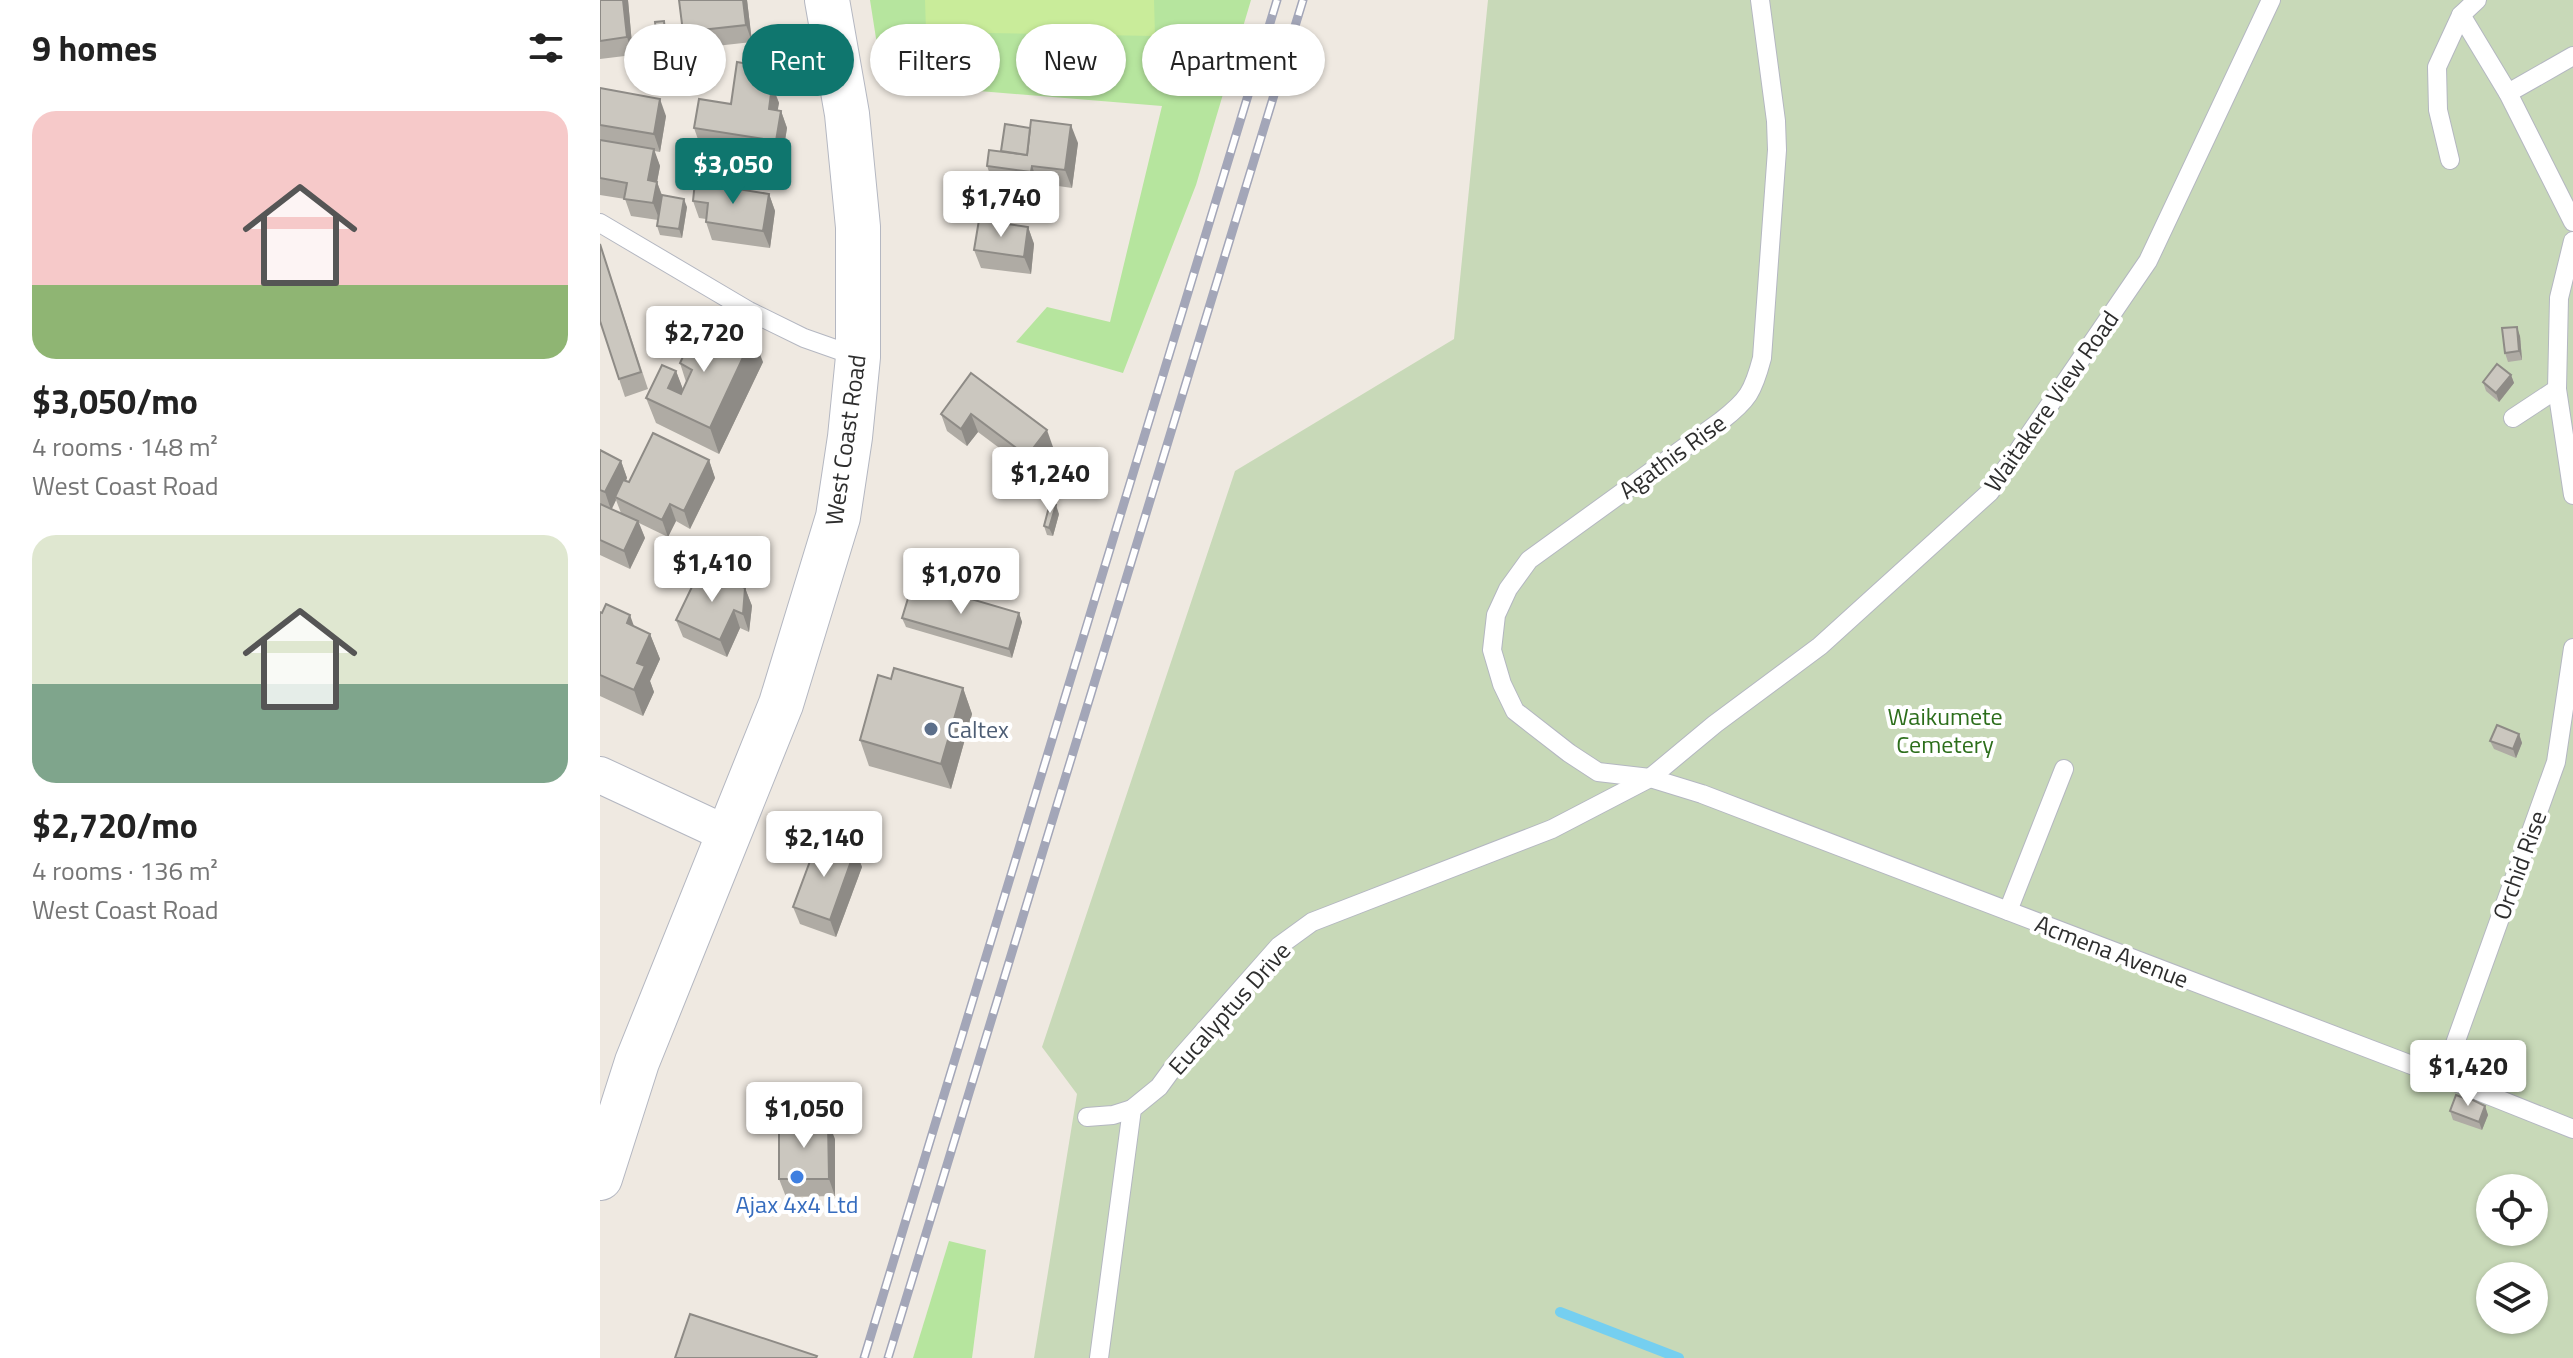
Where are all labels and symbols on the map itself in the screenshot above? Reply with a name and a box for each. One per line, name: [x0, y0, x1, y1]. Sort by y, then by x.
pin: $3,050: [668, 138, 798, 206]
pin: $1,740: [936, 171, 1066, 239]
street label: Waitakere View Road: [1975, 303, 2127, 499]
pin: $2,720: [639, 306, 769, 374]
street label: West Coast Road: [815, 352, 875, 528]
street label: Agathis Rise: [1611, 405, 1733, 507]
pin: $1,240: [985, 447, 1115, 515]
pin: $1,410: [647, 536, 777, 604]
pin: $1,070: [896, 548, 1026, 616]
park label: Waikumete Cemetery: [1887, 698, 2003, 762]
place label: Caltex: [947, 711, 1009, 747]
marker: Caltex: [922, 720, 940, 738]
street label: Orchid Rise: [2483, 805, 2555, 925]
pin: $2,140: [759, 811, 889, 879]
street label: Acmena Avenue: [2030, 905, 2194, 997]
street label: Eucalyptus Drive: [1159, 933, 1299, 1083]
pin: $1,420: [2403, 1040, 2533, 1108]
pin: $1,050: [739, 1082, 869, 1150]
marker: Ajax 4x4 Ltd: [788, 1168, 806, 1186]
place label: Ajax 4x4 Ltd: [736, 1186, 858, 1222]

